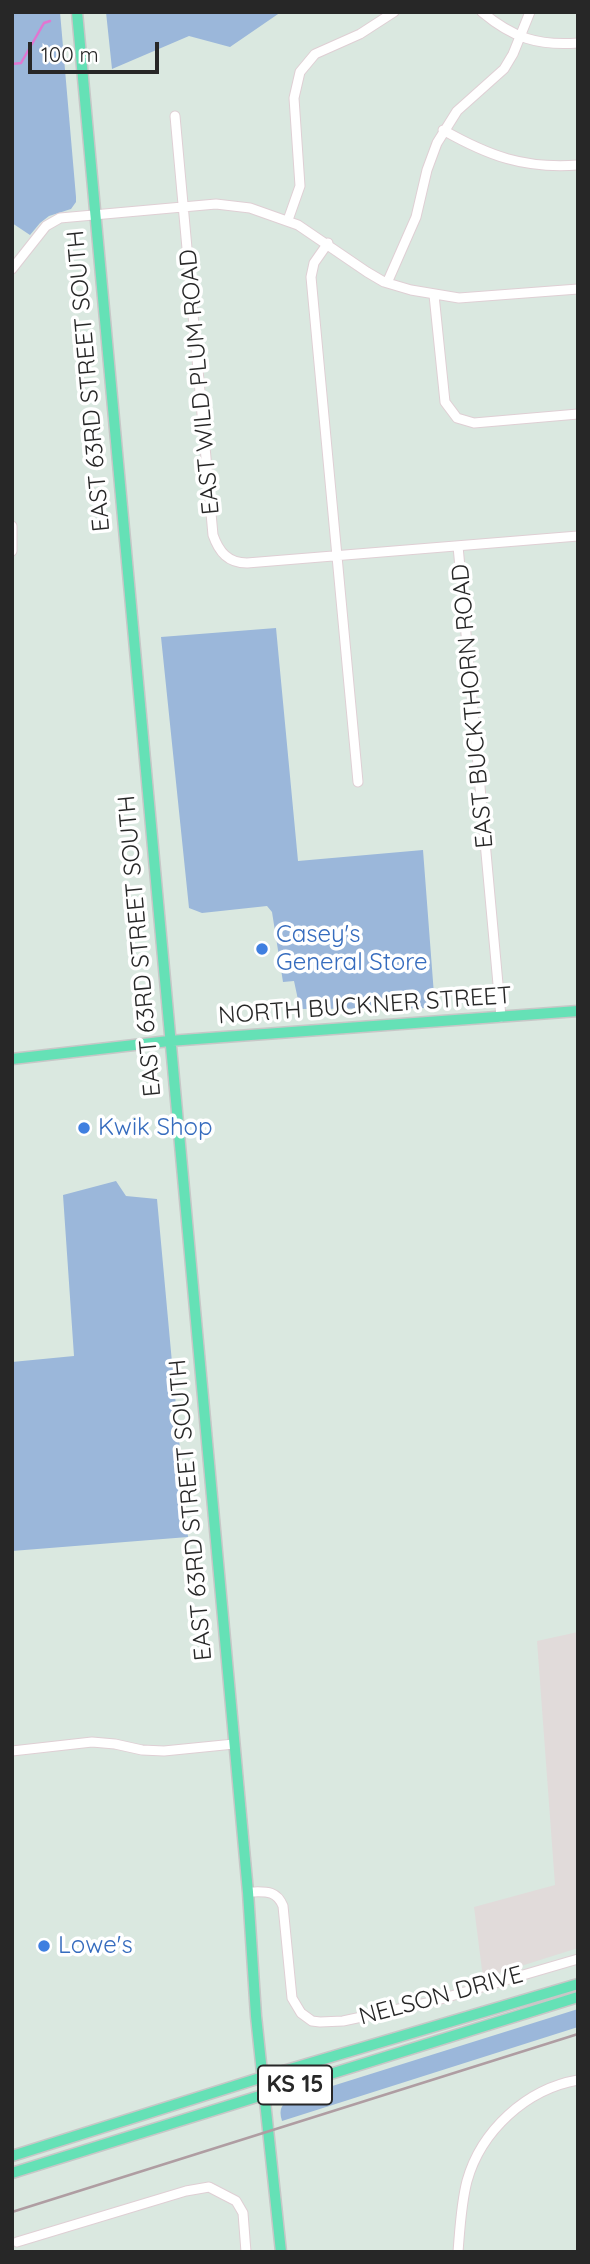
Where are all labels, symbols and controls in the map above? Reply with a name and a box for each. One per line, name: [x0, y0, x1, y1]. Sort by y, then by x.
scale bar: [32, 28, 163, 72]
text: 100 m: [41, 41, 99, 67]
street label: EAST 63RD STREET SOUTH: [61, 229, 117, 533]
street label: EAST WILD PLUM ROAD: [174, 248, 226, 516]
street label: EAST BUCKTHORN ROAD: [446, 563, 500, 849]
street label: EAST 63RD STREET SOUTH: [112, 794, 168, 1098]
place label: Casey's General Store: [276, 921, 428, 977]
marker: Casey's General Store: [254, 941, 270, 957]
street label: NORTH BUCKNER STREET: [217, 981, 513, 1031]
place label: Kwik Shop: [98, 1114, 213, 1142]
marker: Kwik Shop: [76, 1120, 92, 1136]
street label: EAST 63RD STREET SOUTH: [163, 1358, 219, 1662]
place label: Lowe's: [58, 1932, 133, 1960]
marker: Lowe's: [36, 1938, 52, 1954]
street label: NELSON DRIVE: [356, 1960, 526, 2032]
road number: KS 15: [258, 2066, 332, 2104]

